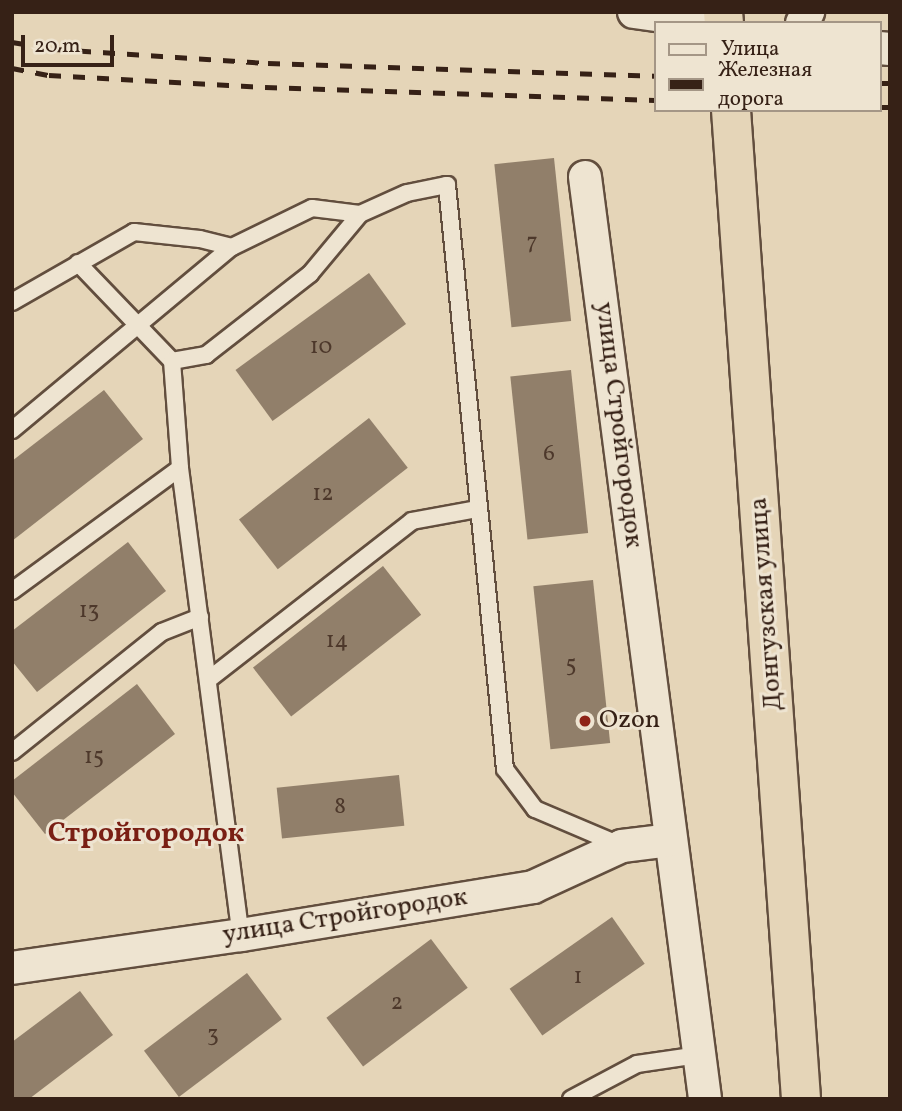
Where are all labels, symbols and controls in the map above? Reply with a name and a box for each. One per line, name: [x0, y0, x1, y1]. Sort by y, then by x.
scale bar: [24, 21, 117, 65]
legend: [654, 21, 881, 112]
text: 20 m: [34, 32, 80, 61]
text: Улица: [721, 35, 779, 64]
text: Железная дорога: [718, 56, 812, 114]
house number: 7: [526, 229, 538, 257]
street label: улица Стройгородок: [587, 300, 649, 550]
house number: 10: [310, 333, 332, 361]
house number: 6: [543, 440, 555, 468]
house number: 12: [312, 480, 334, 508]
street label: Донгузская улица: [744, 496, 790, 712]
house number: 13: [79, 597, 99, 625]
house number: 14: [326, 627, 348, 655]
house number: 5: [565, 651, 577, 679]
place label: Ozon: [599, 705, 660, 737]
marker: Ozon: [577, 713, 593, 729]
house number: 15: [84, 743, 104, 771]
house number: 8: [334, 793, 346, 821]
district label: Стройгородок: [48, 817, 244, 851]
street label: улица Стройгородок: [220, 882, 470, 952]
house number: 1: [574, 963, 582, 991]
house number: 2: [391, 989, 403, 1017]
house number: 3: [207, 1021, 219, 1049]

